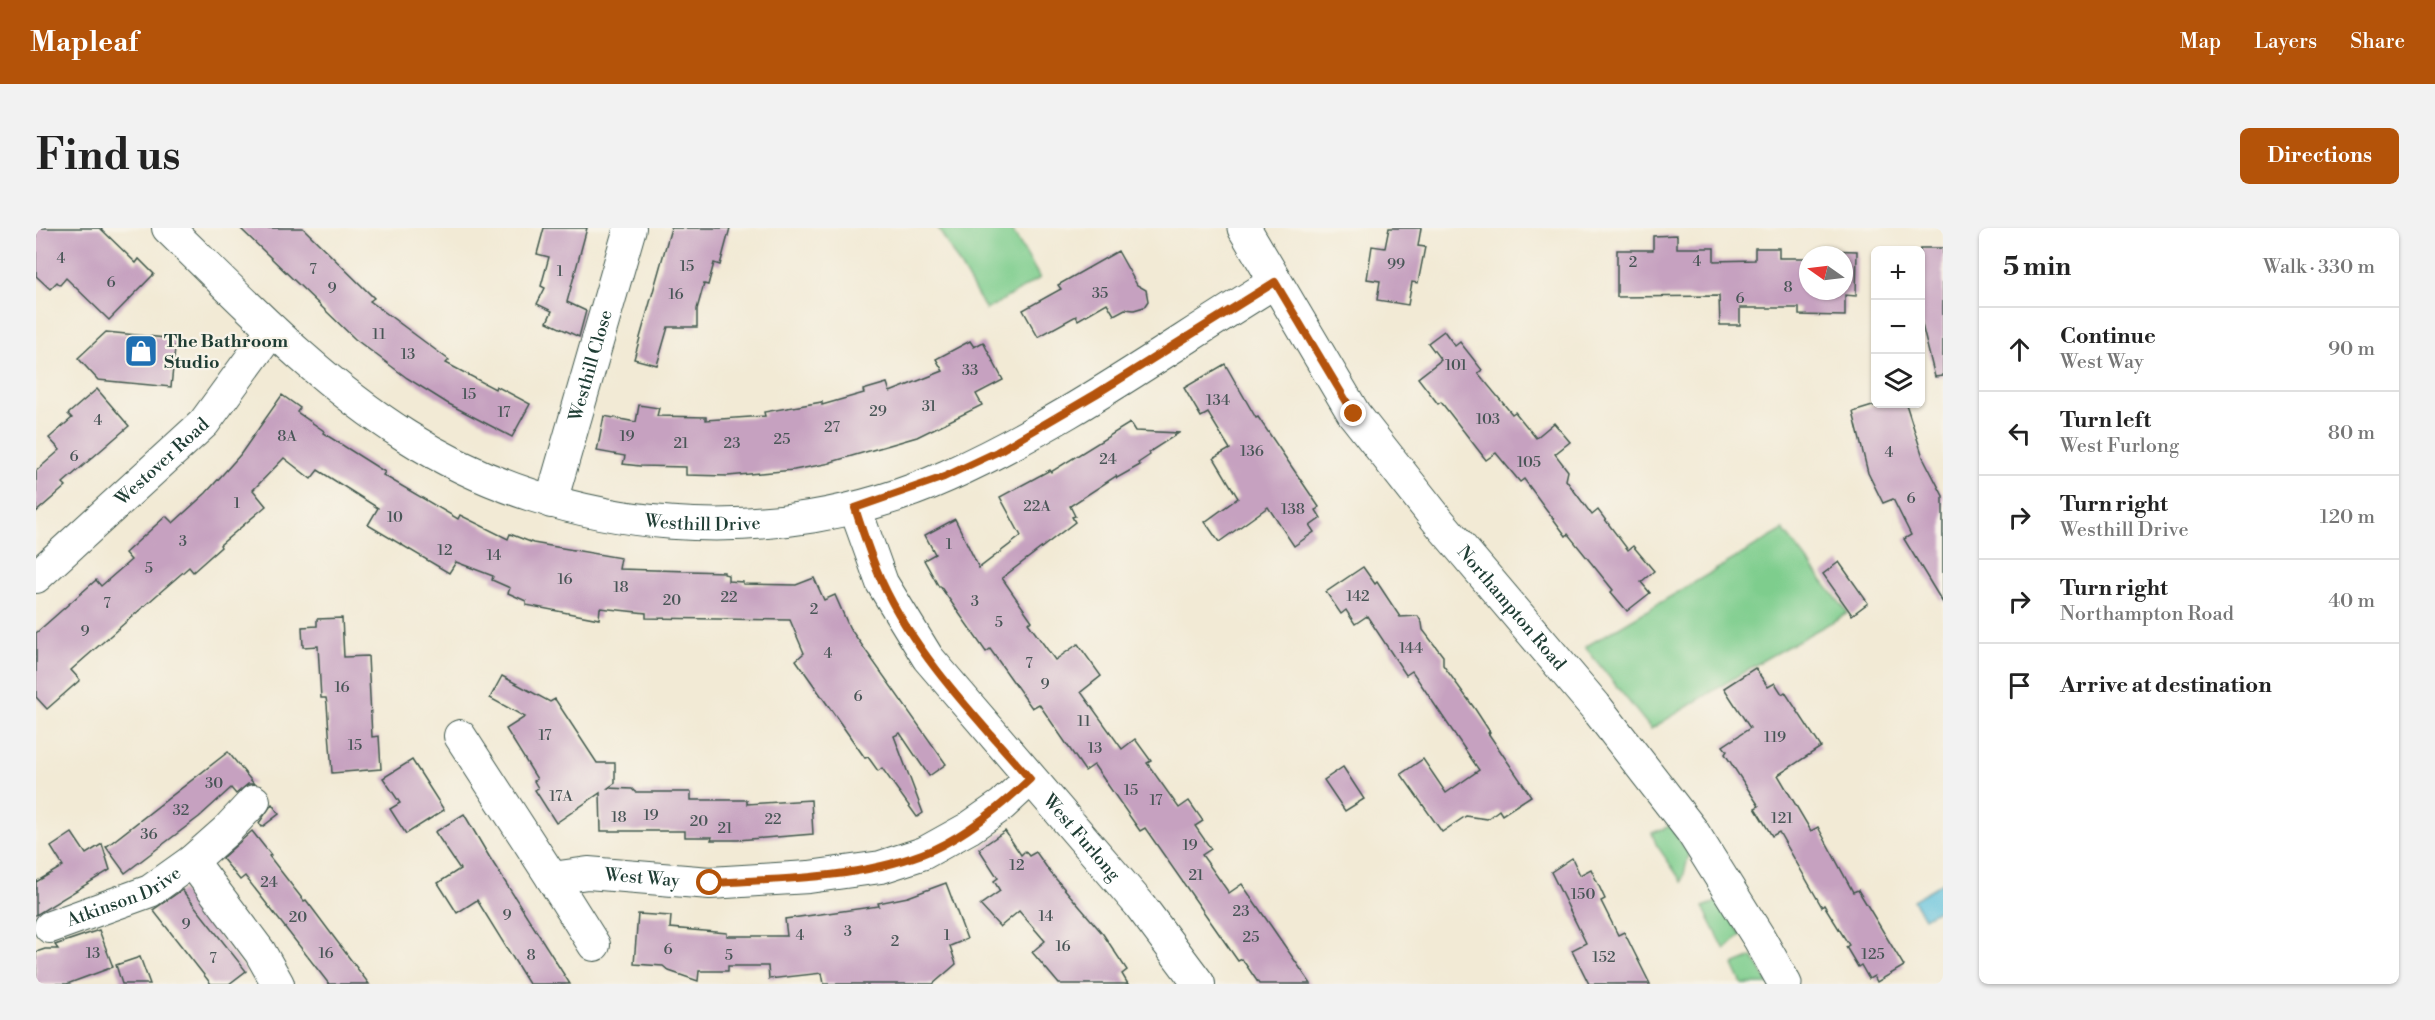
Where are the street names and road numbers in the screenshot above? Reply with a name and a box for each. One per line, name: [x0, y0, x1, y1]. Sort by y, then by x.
street label: Westhill Close: [564, 307, 618, 425]
street label: Westover Road: [110, 413, 215, 511]
street label: Westhill Drive: [643, 509, 761, 536]
street label: Northampton Road: [1452, 541, 1571, 676]
street label: West Furlong: [1037, 789, 1126, 886]
street label: Atkinson Drive: [63, 862, 186, 932]
street label: West Way: [603, 863, 681, 893]

